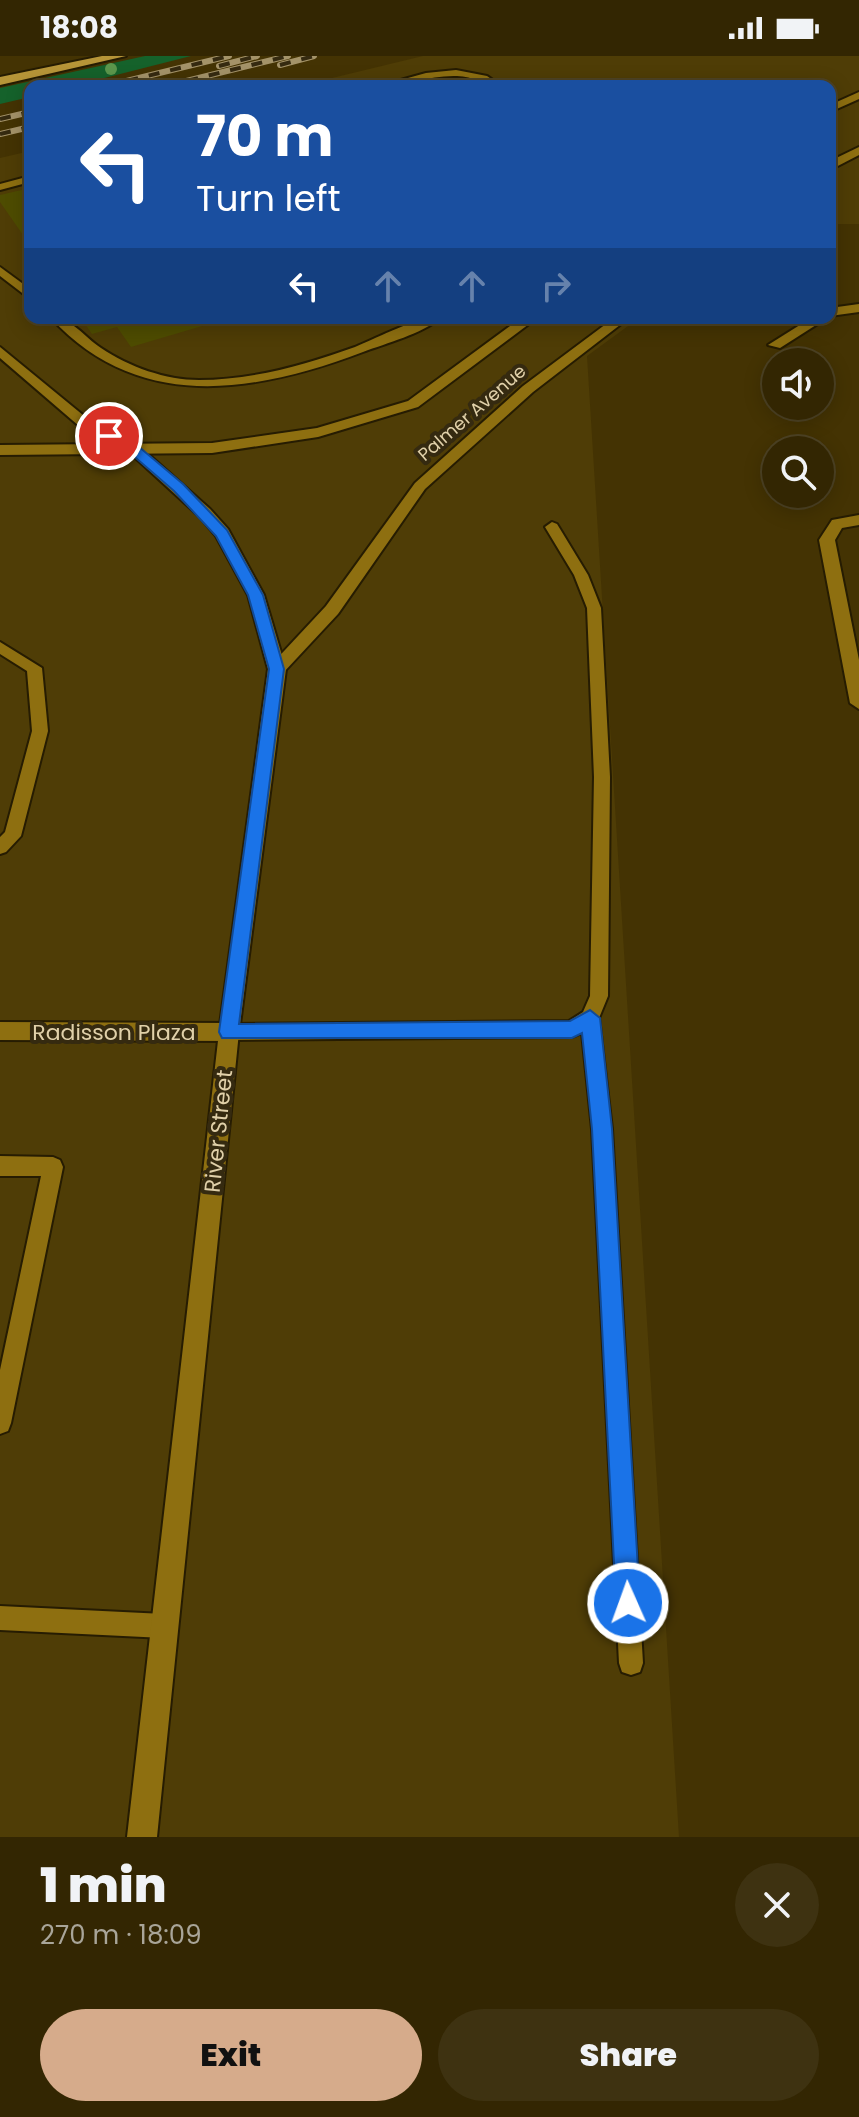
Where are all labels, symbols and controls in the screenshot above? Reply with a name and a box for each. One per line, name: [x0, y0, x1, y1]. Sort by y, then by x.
text: 18:08: [40, 6, 118, 49]
text: 70 m: [196, 97, 334, 176]
icon: left: [64, 112, 168, 216]
text: Turn left: [196, 173, 341, 224]
icon: left: [282, 264, 326, 308]
icon: ahead: [366, 264, 410, 308]
icon: ahead: [450, 264, 494, 308]
icon: right: [534, 264, 578, 308]
map controls: [762, 348, 834, 508]
button: sound: [762, 348, 834, 420]
street label: Palmer Avenue: [412, 359, 531, 467]
pin: [75, 402, 143, 470]
icon: arrive: [87, 414, 131, 458]
button: search: [762, 436, 834, 508]
street label: Radisson Plaza: [32, 1017, 196, 1048]
street label: River Street: [197, 1068, 240, 1194]
position arrow: [586, 1561, 670, 1645]
text: 1 min: [40, 1852, 167, 1919]
button: close: [735, 1863, 819, 1947]
text: 270 m · 18:09: [40, 1917, 202, 1953]
button: Exit: [40, 2009, 422, 2101]
button: Share: [438, 2009, 819, 2101]

